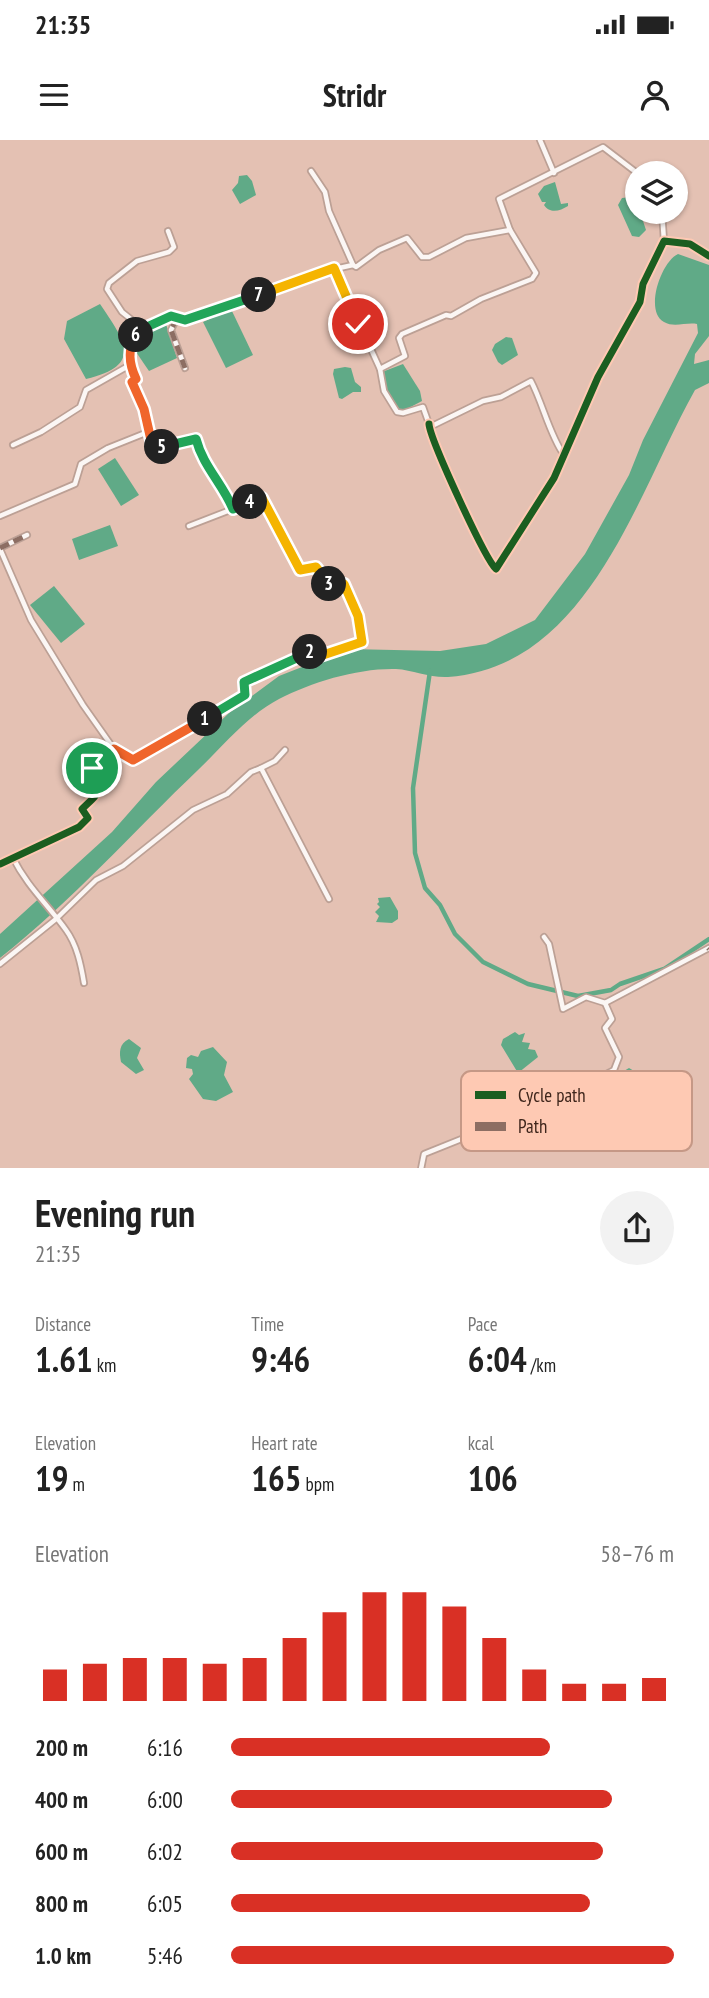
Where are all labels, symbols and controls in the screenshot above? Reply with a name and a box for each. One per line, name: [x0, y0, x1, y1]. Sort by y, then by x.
text: 21:35: [35, 8, 91, 41]
text: Stridr: [323, 74, 386, 116]
icon: menu: [35, 76, 73, 114]
icon: person: [636, 76, 674, 114]
map controls: [625, 161, 688, 224]
button: layers: [625, 161, 688, 224]
pin: 7: [242, 278, 276, 312]
text: 7: [254, 282, 263, 306]
pin: [328, 294, 388, 354]
icon: check: [339, 305, 377, 343]
pin: 6: [118, 318, 154, 352]
text: 6: [131, 322, 140, 346]
pin: 5: [144, 430, 180, 464]
text: 5: [157, 434, 166, 458]
pin: 4: [232, 484, 268, 520]
text: 4: [245, 489, 254, 513]
pin: 3: [312, 566, 346, 602]
text: 3: [324, 571, 333, 595]
pin: 2: [292, 634, 328, 670]
text: 2: [305, 639, 314, 663]
pin: 1: [188, 702, 222, 736]
text: 1: [200, 706, 209, 730]
pin: [62, 738, 122, 798]
icon: arrive: [73, 749, 111, 787]
legend: [461, 1071, 692, 1151]
text: Cycle path: [518, 1083, 586, 1107]
text: Path: [518, 1114, 547, 1138]
text: Evening run: [35, 1188, 195, 1237]
button: share: [600, 1191, 674, 1265]
text: 21:35: [35, 1239, 81, 1268]
text: Distance: [35, 1312, 91, 1336]
text: Time: [251, 1312, 284, 1336]
text: Pace: [468, 1312, 498, 1336]
text: 1.61: [35, 1336, 93, 1382]
text: 9:46: [251, 1336, 310, 1382]
text: 6:04: [468, 1336, 527, 1382]
text: km: [93, 1353, 116, 1377]
text: /km: [527, 1353, 556, 1377]
text: Elevation: [35, 1431, 96, 1455]
text: Heart rate: [251, 1431, 318, 1455]
text: kcal: [468, 1431, 494, 1455]
text: 19: [35, 1455, 68, 1501]
text: 165: [251, 1455, 302, 1501]
text: 106: [468, 1455, 518, 1501]
text: m: [68, 1472, 85, 1496]
text: bpm: [302, 1472, 334, 1496]
text: Elevation: [35, 1539, 109, 1568]
text: 58–76 m: [601, 1539, 674, 1568]
text: 200 m: [35, 1733, 88, 1762]
text: 6:16: [147, 1733, 183, 1762]
text: 400 m: [35, 1785, 88, 1814]
text: 6:00: [147, 1785, 183, 1814]
text: 600 m: [35, 1837, 88, 1866]
text: 6:02: [147, 1837, 183, 1866]
text: 800 m: [35, 1889, 88, 1918]
text: 6:05: [147, 1889, 183, 1918]
text: 1.0 km: [35, 1941, 91, 1970]
text: 5:46: [147, 1941, 183, 1970]

